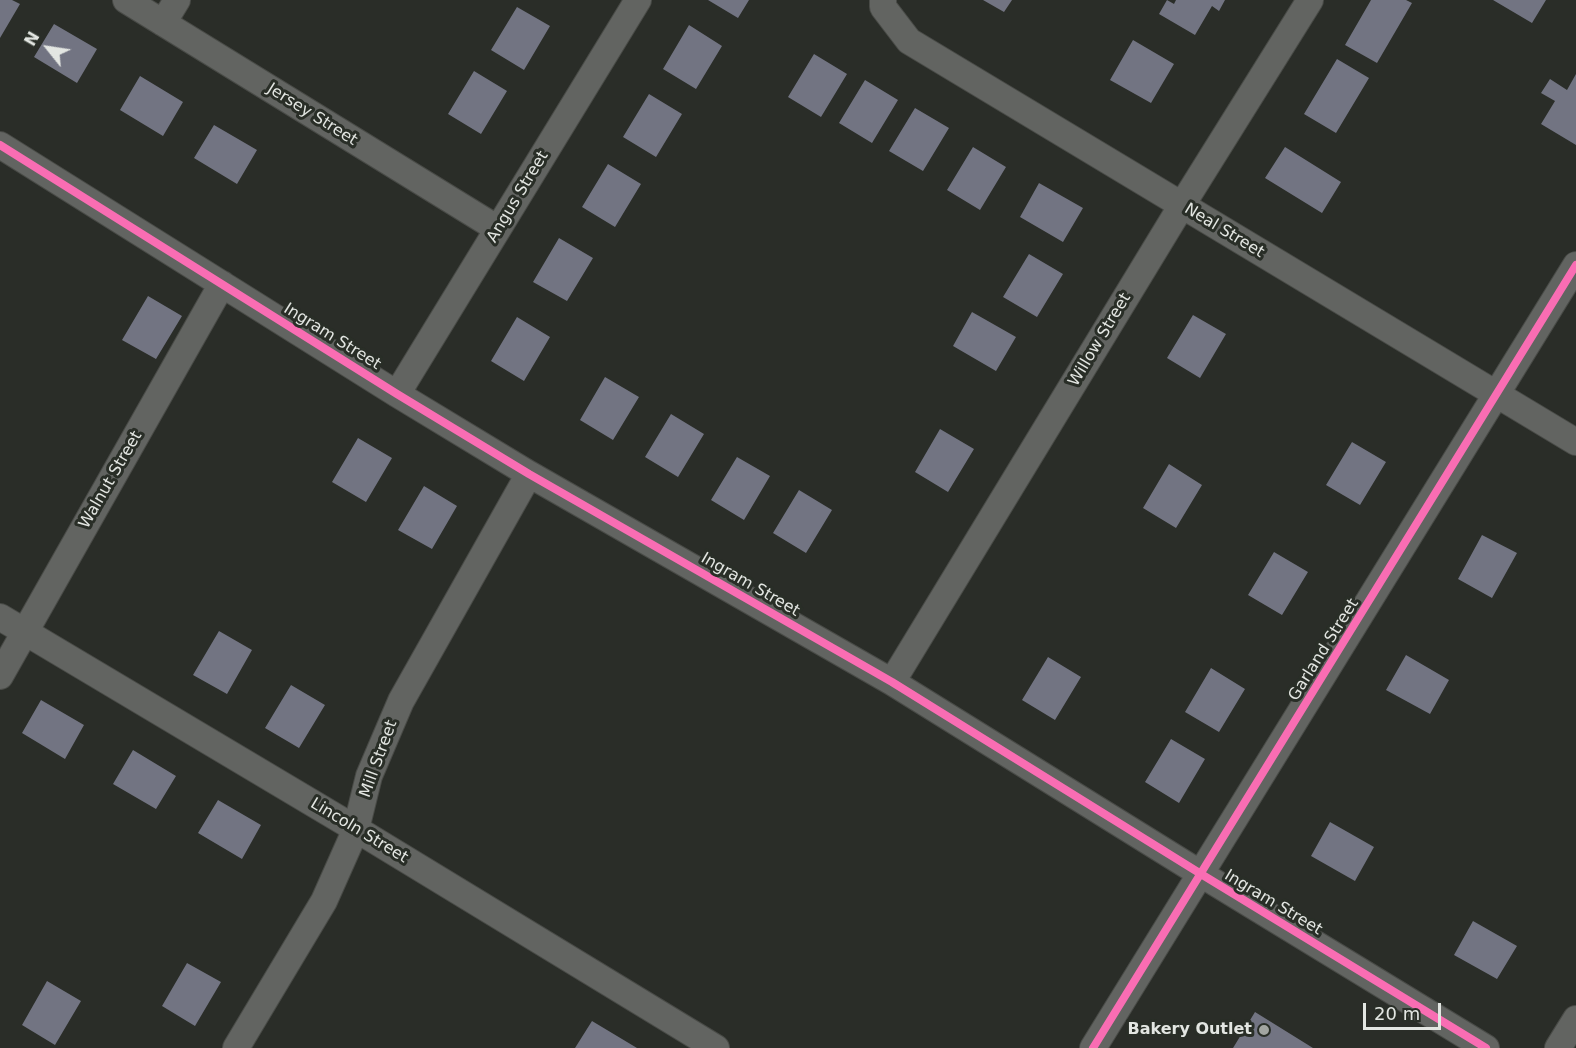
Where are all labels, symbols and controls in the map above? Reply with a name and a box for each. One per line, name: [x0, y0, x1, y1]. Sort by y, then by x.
north arrow: [18, 18, 78, 78]
text: N: [20, 28, 44, 49]
street label: Jersey Street: [263, 80, 361, 150]
street label: Angus Street: [483, 148, 553, 246]
street label: Neal Street: [1181, 200, 1267, 262]
street label: Willow Street: [1065, 290, 1135, 390]
street label: Ingram Street: [280, 300, 384, 374]
street label: Walnut Street: [75, 428, 147, 532]
street label: Ingram Street: [697, 549, 803, 621]
street label: Garland Street: [1285, 595, 1363, 705]
street label: Mill Street: [356, 718, 402, 800]
street label: Lincoln Street: [307, 794, 411, 868]
street label: Ingram Street: [1221, 866, 1325, 940]
scale bar: [1366, 991, 1444, 1029]
text: 20 m: [1374, 1003, 1420, 1024]
place label: Bakery Outlet: [1127, 1020, 1252, 1040]
marker: Bakery Outlet: [1257, 1023, 1271, 1037]

